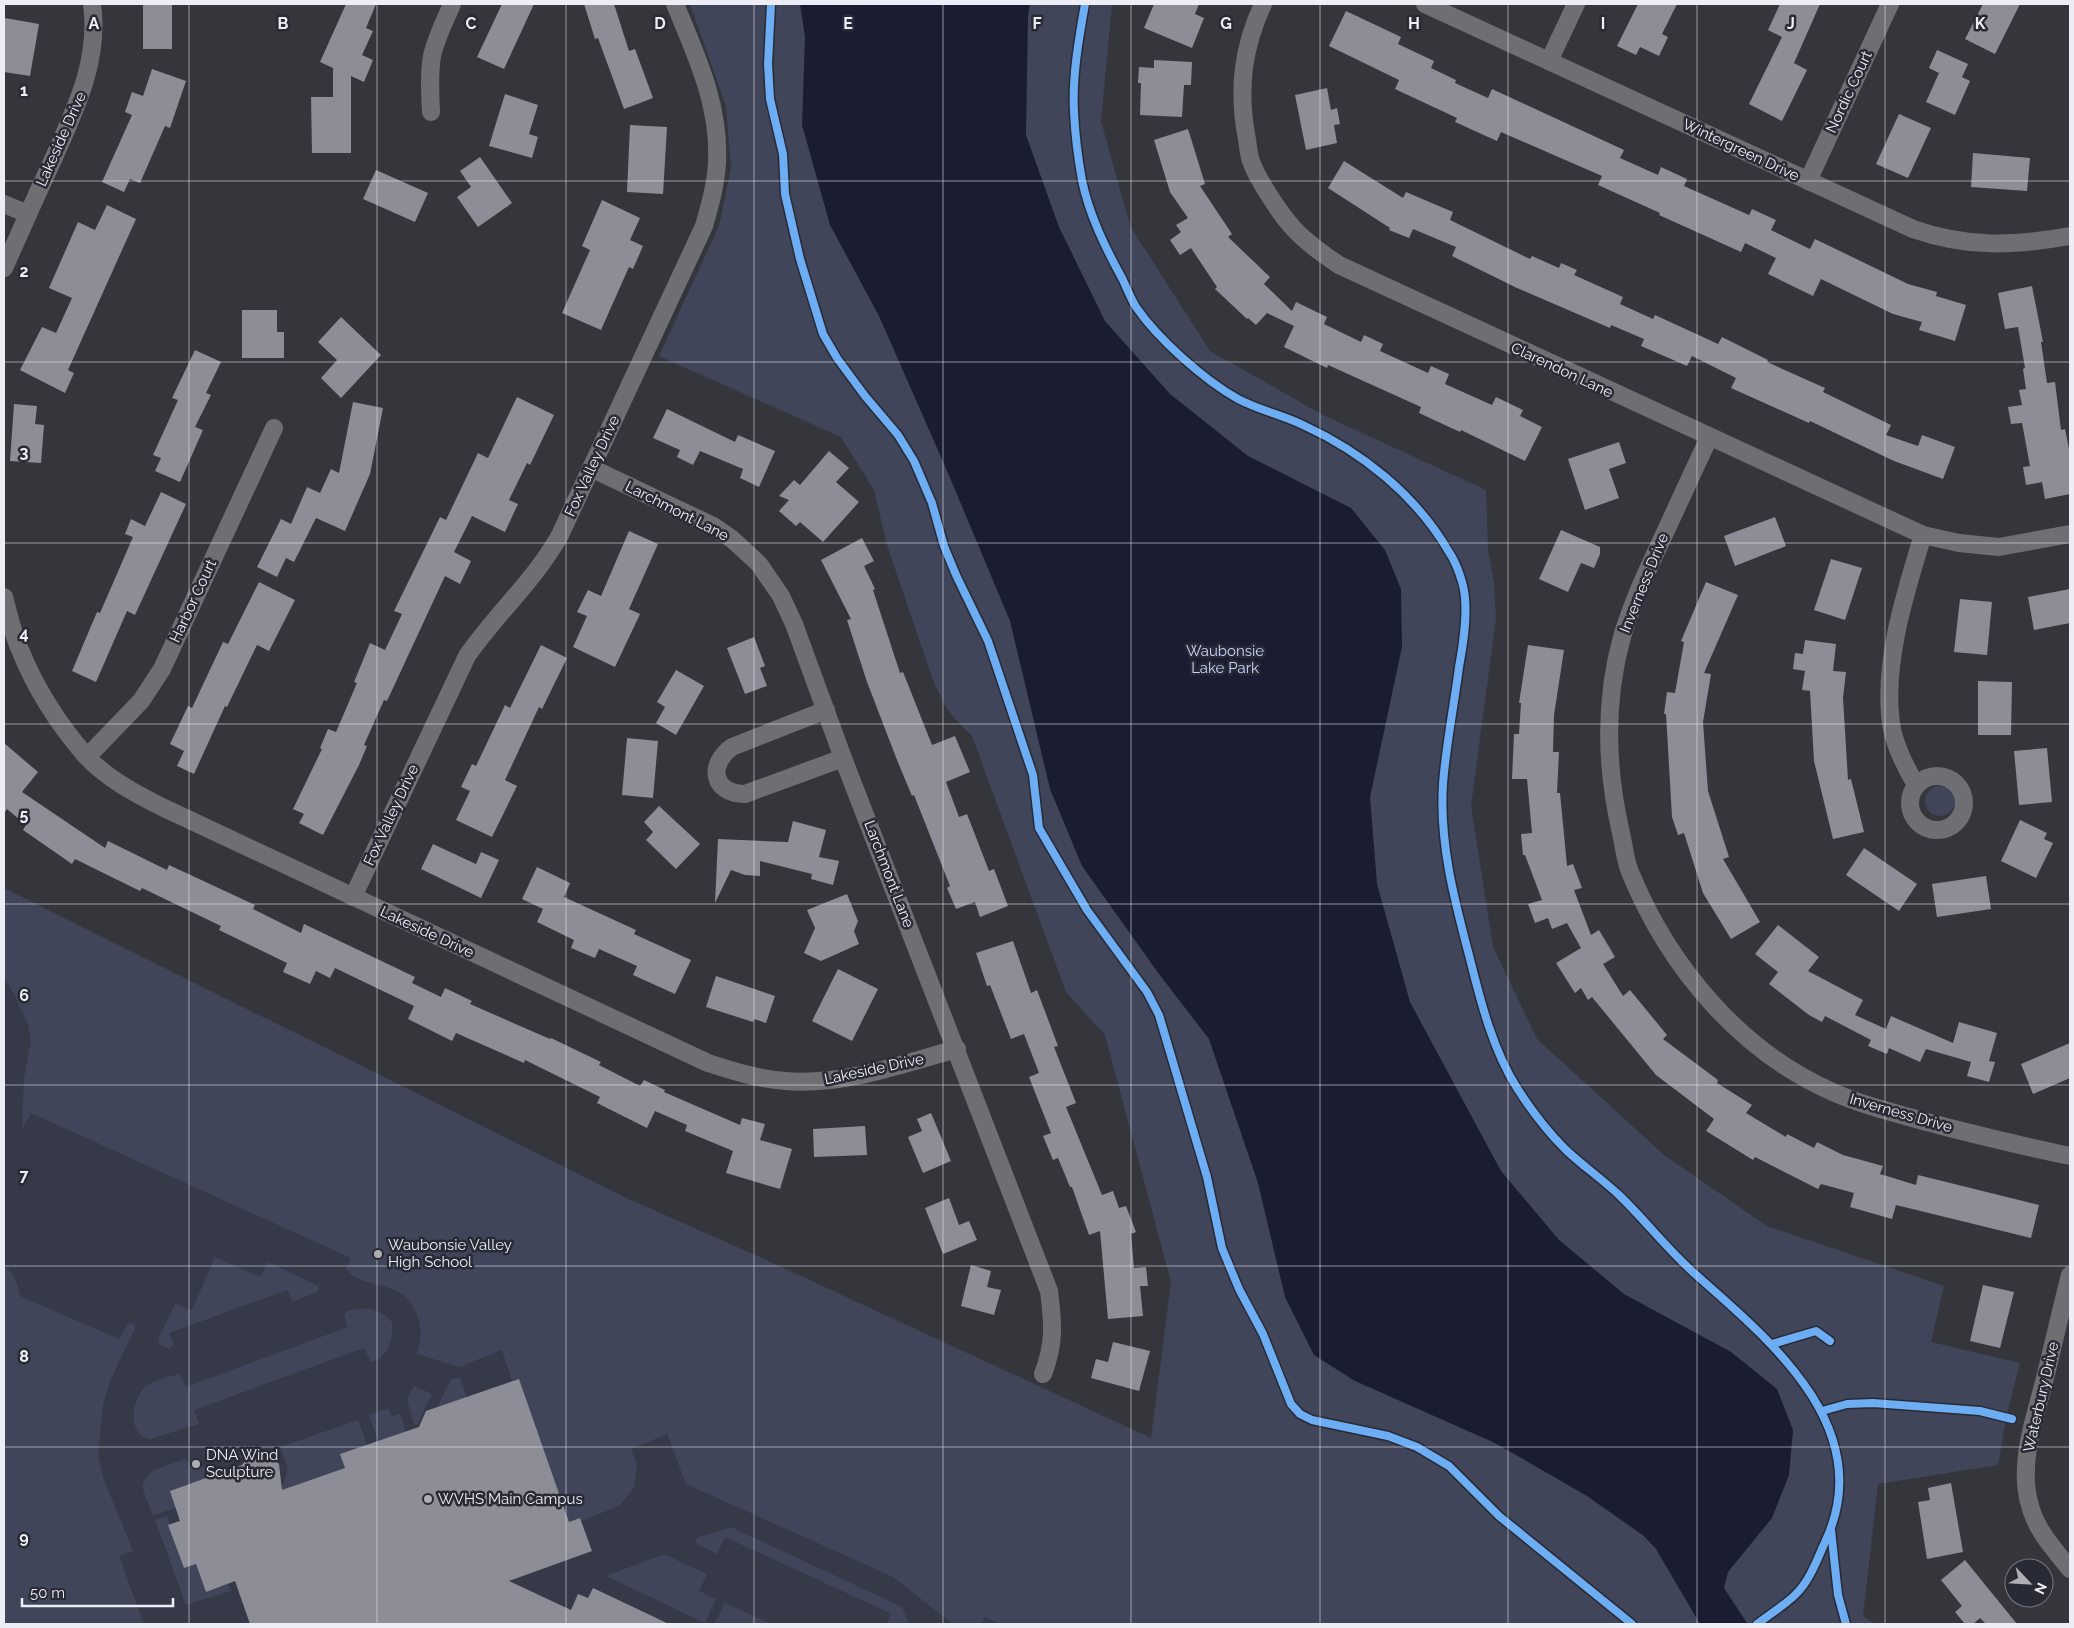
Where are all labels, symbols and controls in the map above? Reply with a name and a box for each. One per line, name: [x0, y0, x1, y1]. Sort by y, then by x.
text: A: [89, 14, 100, 33]
text: B: [278, 14, 289, 33]
text: C: [466, 14, 477, 33]
text: D: [654, 14, 666, 33]
text: E: [843, 14, 853, 33]
text: F: [1032, 14, 1042, 33]
text: G: [1220, 14, 1232, 33]
text: H: [1408, 14, 1420, 33]
text: I: [1601, 14, 1605, 33]
text: J: [1787, 14, 1795, 33]
text: K: [1975, 14, 1986, 33]
street label: Nordic Court: [1822, 48, 1876, 136]
text: 1: [20, 81, 28, 100]
street label: Lakeside Drive: [32, 89, 90, 189]
street label: Wintergreen Drive: [1680, 115, 1802, 185]
text: 2: [19, 262, 29, 281]
street label: Clarendon Lane: [1508, 339, 1616, 402]
street label: Fox Valley Drive: [561, 412, 623, 519]
text: 3: [20, 443, 29, 462]
street label: Larchmont Lane: [622, 477, 732, 545]
street label: Inverness Drive: [1616, 530, 1672, 635]
street label: Harbor Court: [166, 557, 220, 645]
text: 4: [19, 624, 29, 643]
park label: Waubonsie Lake Park: [1186, 642, 1264, 677]
street label: Fox Valley Drive: [360, 761, 422, 868]
text: 5: [20, 805, 29, 824]
street label: Larchmont Lane: [860, 818, 918, 930]
street label: Lakeside Drive: [377, 902, 477, 962]
text: 6: [19, 986, 29, 1005]
street label: Lakeside Drive: [822, 1050, 926, 1088]
street label: Inverness Drive: [1848, 1090, 1954, 1136]
text: 7: [20, 1166, 29, 1185]
place label: Waubonsie Valley High School: [388, 1236, 512, 1271]
marker: Waubonsie Valley High School: [372, 1248, 384, 1260]
street label: Waterbury Drive: [2020, 1340, 2062, 1454]
text: 8: [19, 1347, 29, 1366]
place label: DNA Wind Sculpture: [206, 1446, 278, 1481]
marker: DNA Wind Sculpture: [190, 1458, 202, 1470]
place label: WVHS Main Campus: [438, 1490, 583, 1508]
marker: WVHS Main Campus: [422, 1493, 434, 1505]
text: 9: [19, 1528, 29, 1547]
north arrow: [2004, 1558, 2054, 1608]
scale bar: [22, 1576, 174, 1608]
text: N: [2031, 1580, 2050, 1597]
text: 50 m: [30, 1584, 65, 1602]

